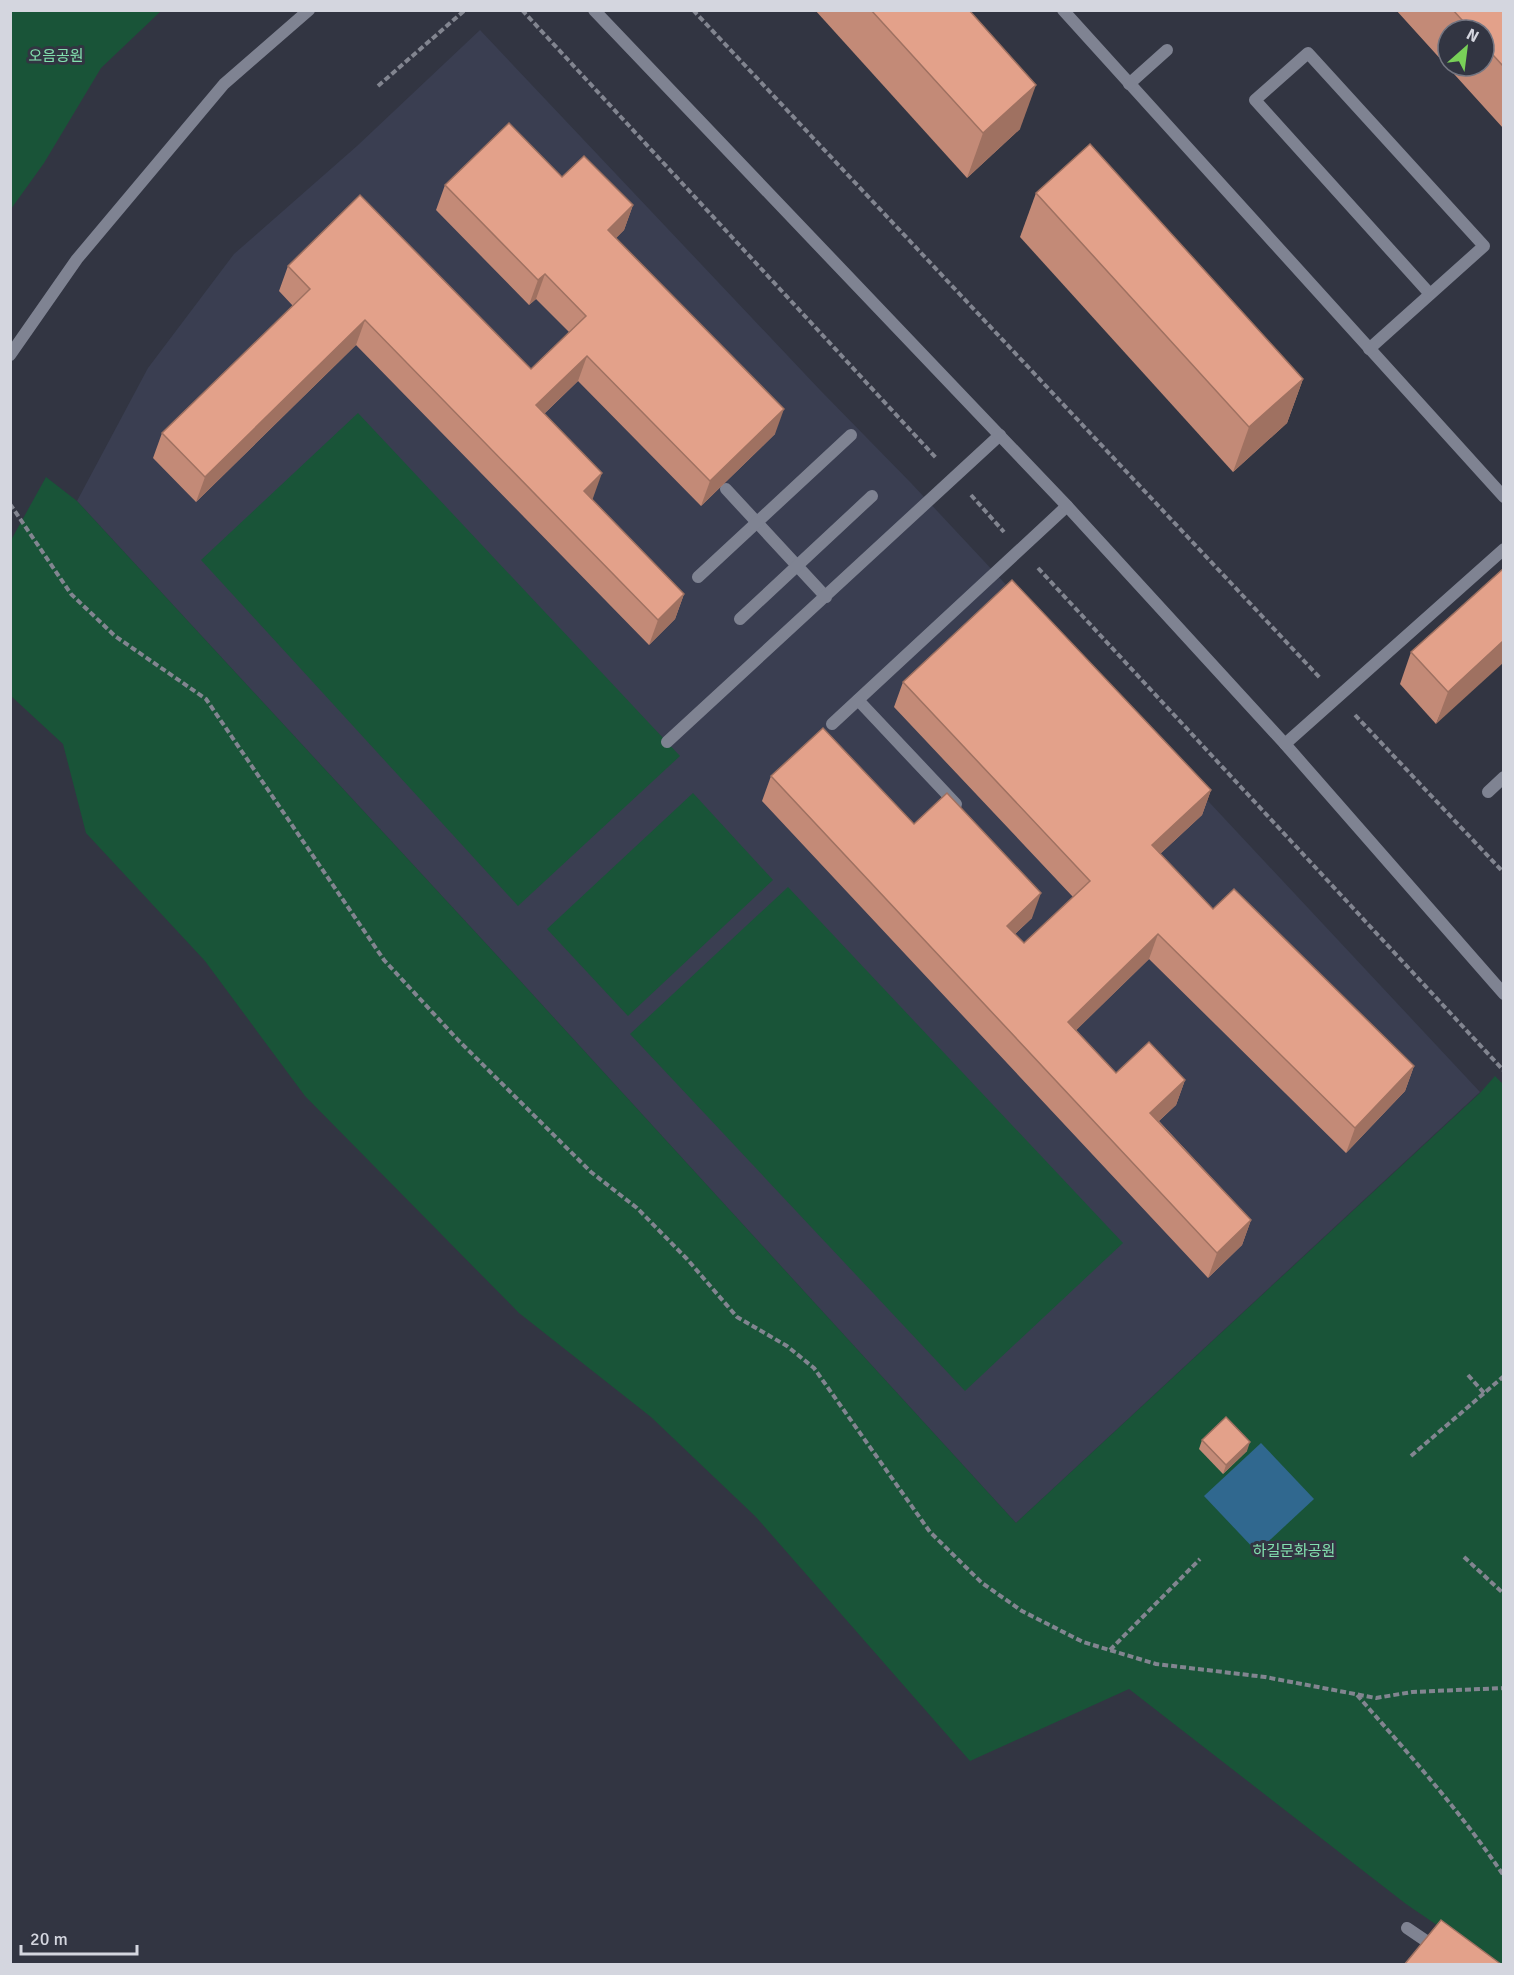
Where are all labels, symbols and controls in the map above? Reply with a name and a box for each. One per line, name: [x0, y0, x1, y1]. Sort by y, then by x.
north arrow: [1436, 18, 1496, 78]
text: N: [1463, 24, 1482, 47]
park label: 오음공원: [28, 47, 84, 65]
park label: 하길문화공원: [1253, 1542, 1335, 1560]
scale bar: [21, 1918, 136, 1956]
text: 20 m: [30, 1928, 68, 1950]

